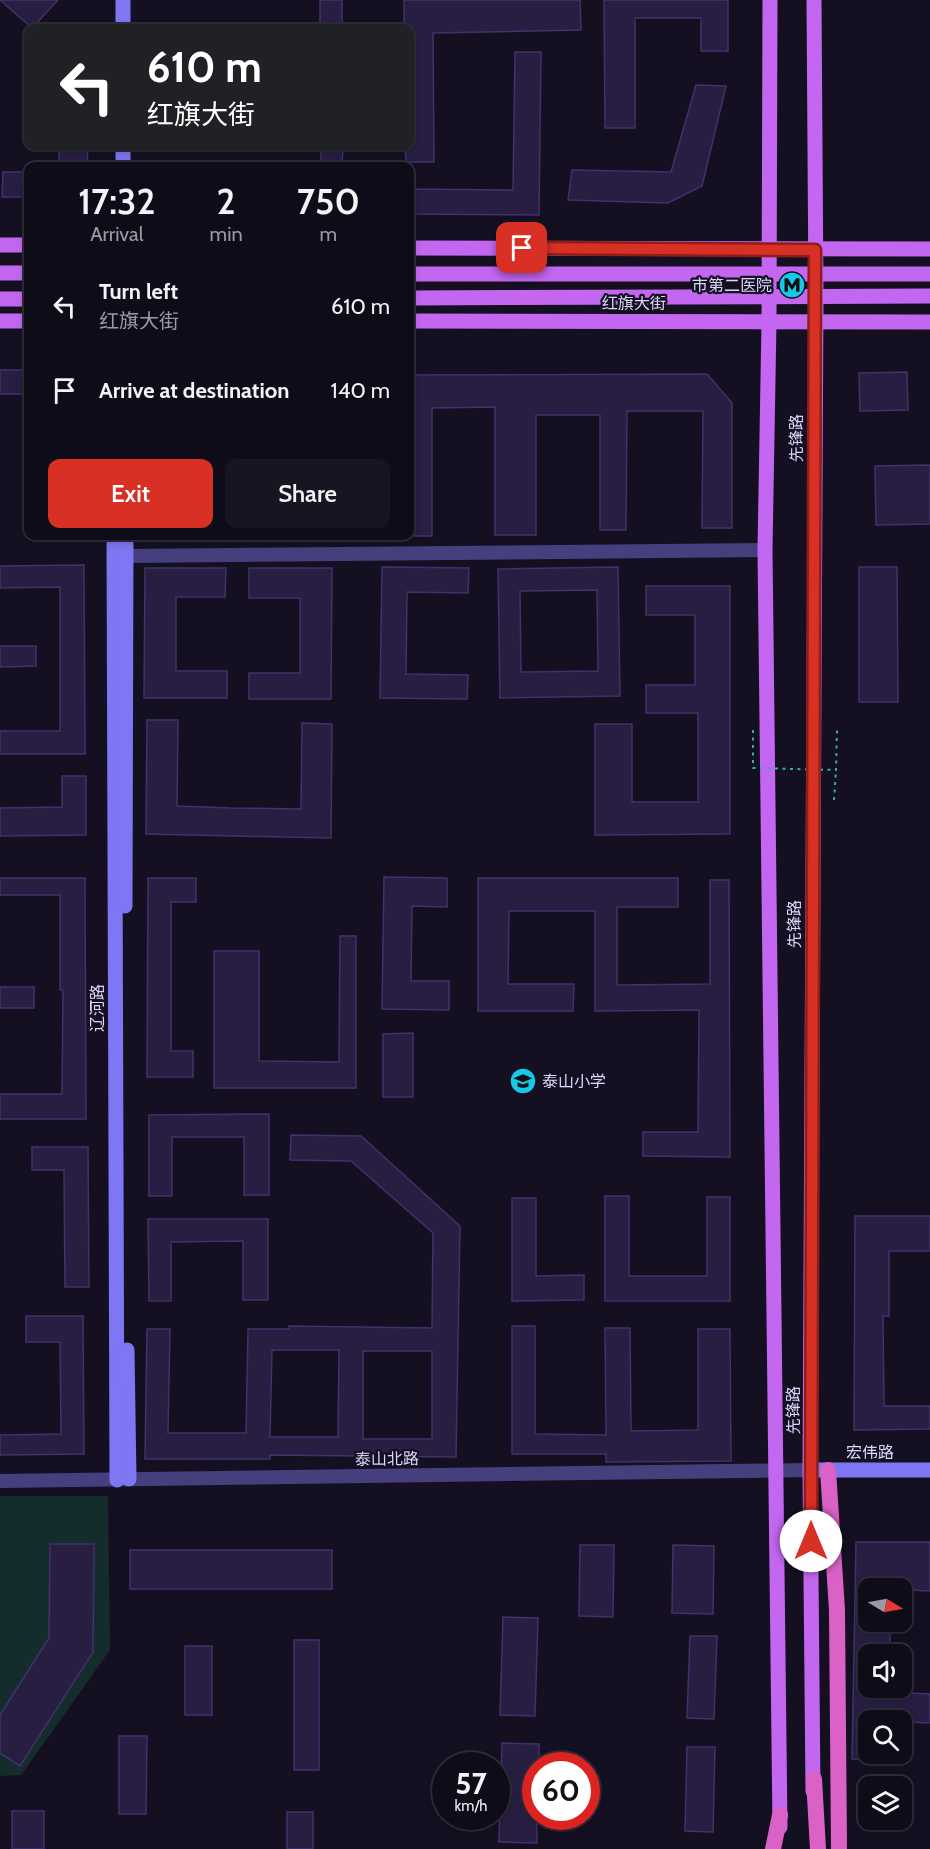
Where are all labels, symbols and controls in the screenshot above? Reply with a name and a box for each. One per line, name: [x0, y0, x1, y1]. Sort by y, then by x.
text: 610 m: [147, 41, 262, 93]
icon: left: [48, 48, 126, 126]
text: 红旗大街: [147, 98, 255, 131]
text: 17:32: [78, 179, 155, 223]
text: 2: [217, 179, 236, 223]
text: 750: [297, 179, 360, 223]
text: Arrival: [90, 222, 143, 246]
text: min: [210, 222, 243, 246]
text: m: [319, 222, 337, 246]
pin: [496, 222, 547, 273]
icon: arrive: [505, 231, 538, 264]
metro station icon: 市第二医院: [777, 270, 807, 300]
place label: 市第二医院: [692, 276, 772, 295]
text: Turn left: [99, 278, 178, 305]
icon: left: [48, 290, 81, 323]
text: 610 m: [331, 293, 390, 320]
street label: 红旗大街: [602, 294, 666, 313]
text: 红旗大街: [99, 309, 179, 333]
icon: arrive: [48, 374, 81, 407]
text: Arrive at destination: [99, 377, 289, 404]
text: 140 m: [331, 377, 390, 404]
street label: 先锋路: [787, 414, 806, 462]
button: Exit: [48, 459, 213, 528]
button: Share: [225, 459, 390, 528]
street label: 先锋路: [785, 900, 804, 948]
street label: 辽河路: [88, 984, 107, 1032]
school or university icon: 泰山小学: [508, 1066, 538, 1096]
place label: 泰山小学: [542, 1072, 606, 1091]
street label: 先锋路: [784, 1386, 803, 1434]
street label: 宏伟路: [846, 1443, 894, 1462]
street label: 泰山北路: [355, 1449, 419, 1469]
position arrow: [779, 1509, 843, 1573]
north arrow: [858, 1578, 912, 1632]
map controls: [858, 1578, 912, 1830]
button: sound: [858, 1644, 912, 1698]
button: search: [858, 1710, 912, 1764]
speed limit sign: 60: [522, 1752, 600, 1830]
text: 57: [455, 1765, 487, 1802]
button: layers: [858, 1776, 912, 1830]
text: km/h: [455, 1797, 487, 1815]

